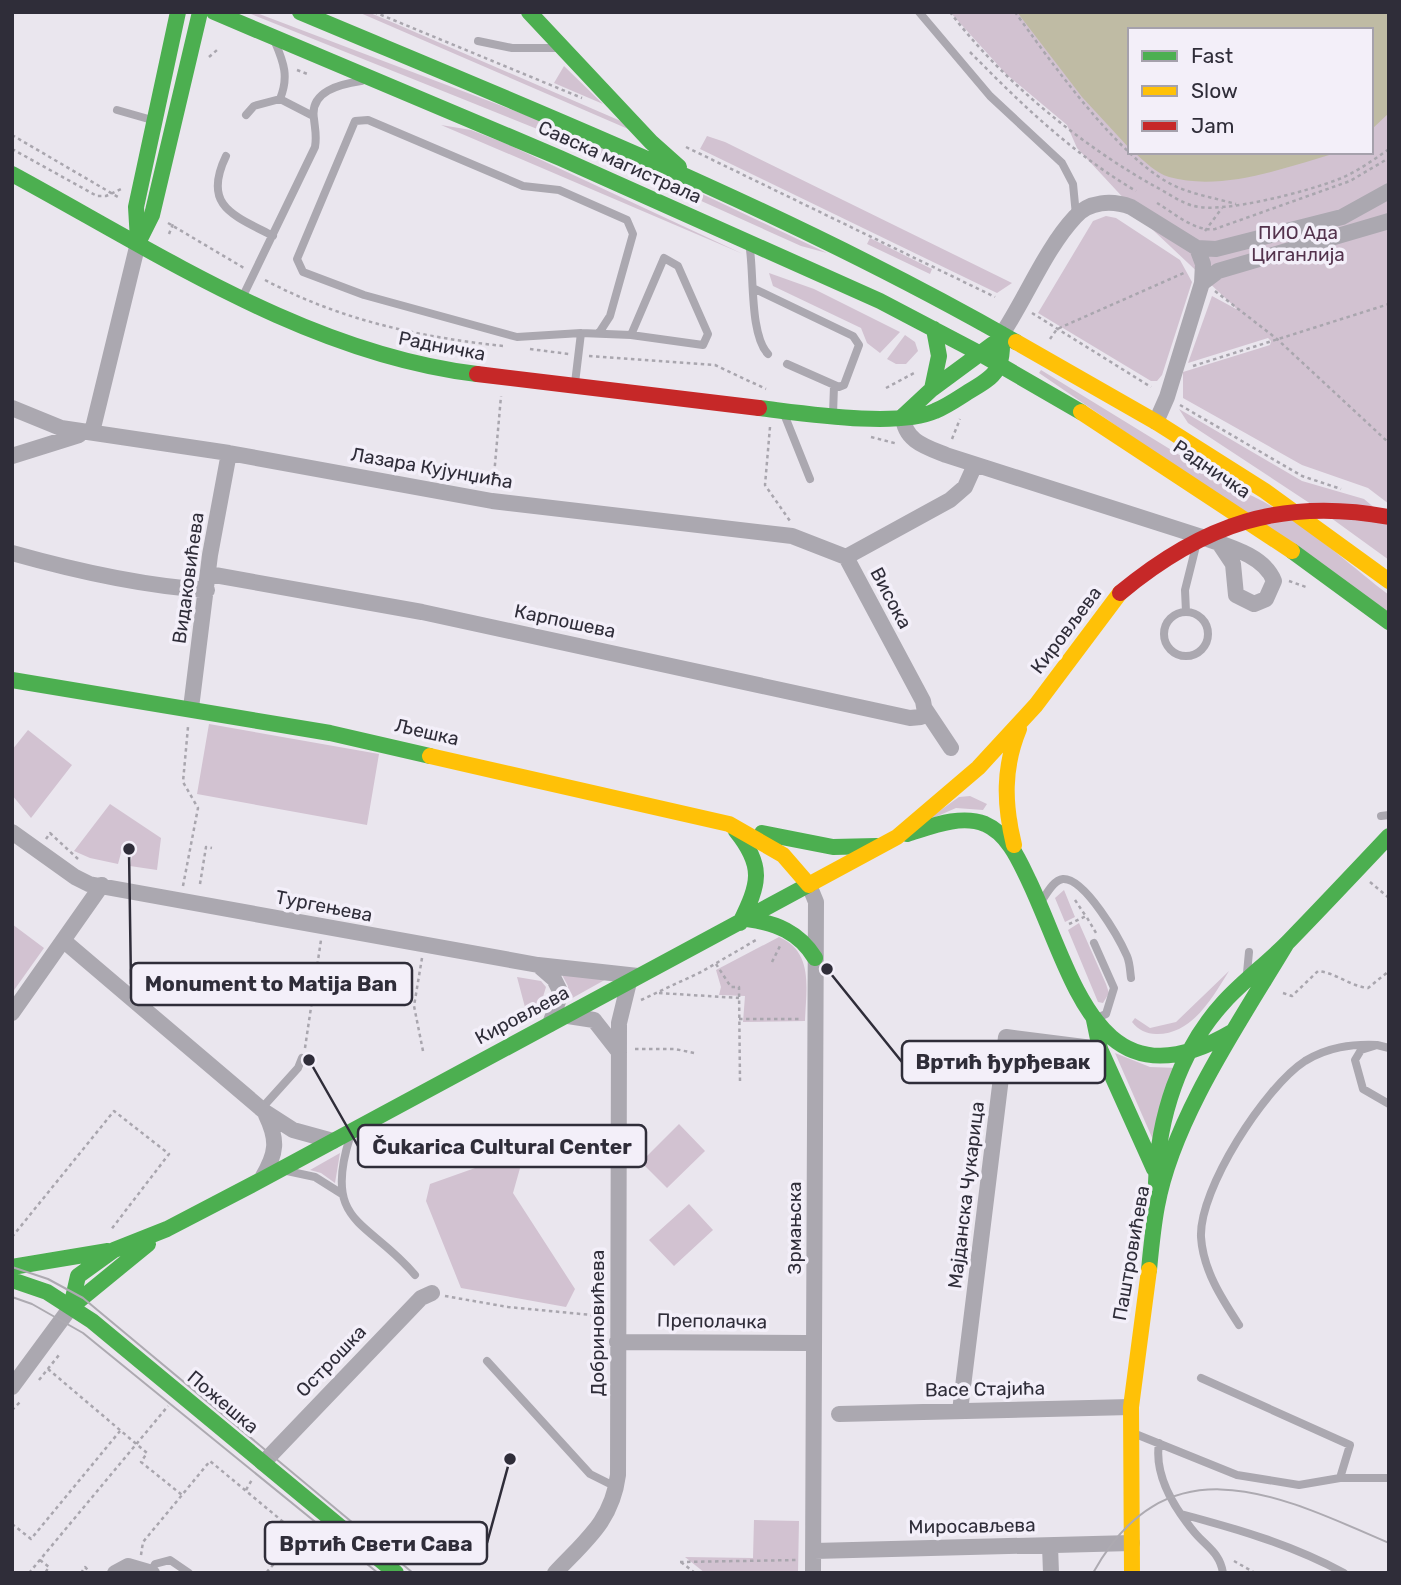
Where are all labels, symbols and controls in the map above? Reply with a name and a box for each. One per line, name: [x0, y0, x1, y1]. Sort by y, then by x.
legend: [1128, 28, 1373, 154]
text: Fast: [1191, 43, 1233, 68]
text: Slow: [1191, 78, 1238, 103]
text: Jam: [1191, 113, 1235, 138]
street label: Савска магистрала: [535, 116, 705, 208]
park label: ПИО Ада Циганлија: [1251, 221, 1345, 266]
street label: Радничка: [396, 326, 488, 366]
street label: Радничка: [1169, 435, 1255, 503]
street label: Лазара Кујунџића: [349, 442, 515, 494]
street label: Видаковићева: [167, 511, 209, 645]
street label: Висока: [865, 563, 917, 633]
street label: Кировљева: [1026, 582, 1106, 678]
street label: Карпошева: [512, 599, 618, 643]
street label: Љешка: [393, 713, 461, 751]
street label: Тургењева: [274, 885, 374, 927]
callout: Monument to Matija Ban: [131, 963, 412, 1005]
text: Monument to Matija Ban: [145, 971, 397, 996]
street label: Кировљева: [471, 981, 573, 1049]
callout: Вртић ђурђевак: [902, 1041, 1105, 1083]
text: Вртић ђурђевак: [915, 1049, 1091, 1074]
street label: Мајданска Чукарица: [943, 1100, 989, 1290]
callout: Čukarica Cultural Center: [358, 1125, 646, 1167]
text: Čukarica Cultural Center: [372, 1134, 632, 1159]
street label: Зрмањска: [783, 1182, 806, 1274]
street label: Паштровићева: [1108, 1184, 1154, 1322]
street label: Добриновићева: [586, 1250, 609, 1396]
street label: Преполачка: [657, 1309, 767, 1333]
street label: Острошка: [291, 1320, 371, 1402]
street label: Пожешка: [183, 1366, 263, 1438]
street label: Васе Стајића: [925, 1376, 1045, 1402]
street label: Миросављева: [908, 1513, 1036, 1539]
callout: Вртић Свети Сава: [265, 1522, 487, 1564]
text: Вртић Свети Сава: [279, 1531, 473, 1556]

